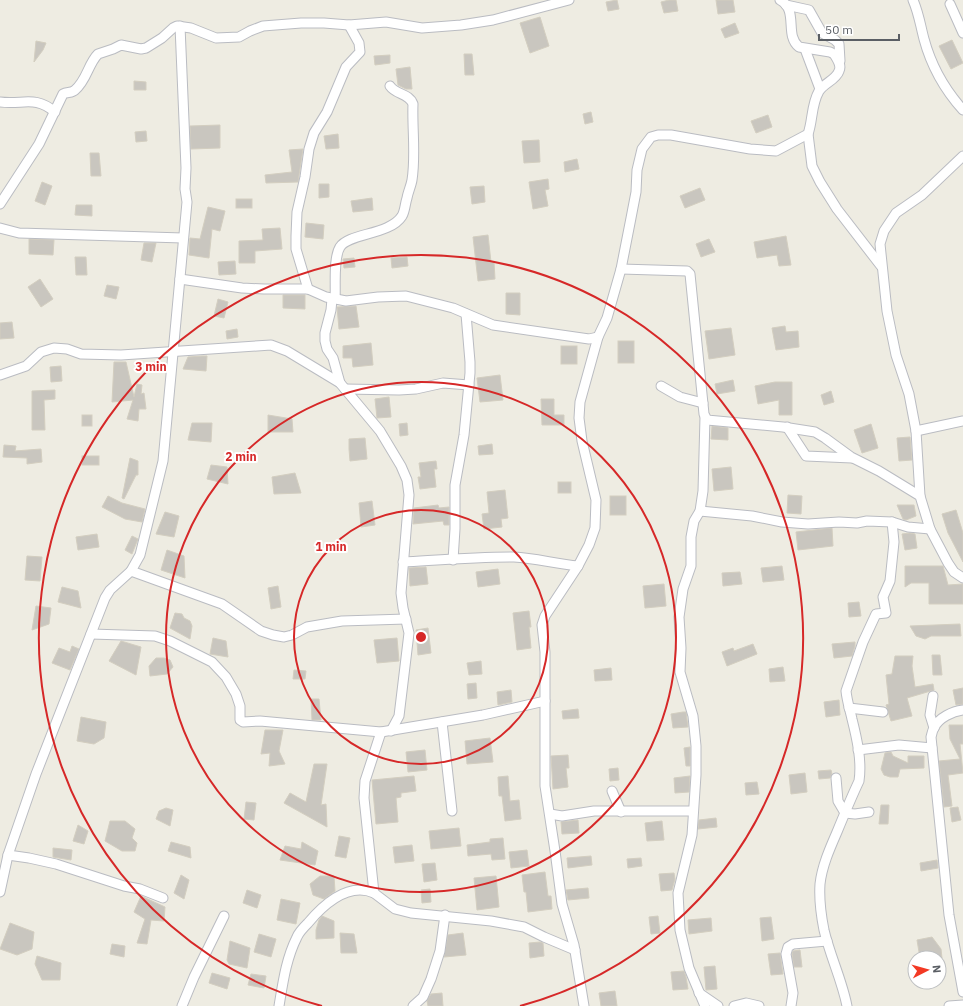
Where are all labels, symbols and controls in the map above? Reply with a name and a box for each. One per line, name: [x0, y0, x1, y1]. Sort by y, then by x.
scale bar: [819, 16, 899, 42]
text: 50 m: [825, 22, 853, 37]
text: 3 min: [135, 359, 167, 374]
text: 2 min: [225, 449, 257, 464]
text: 1 min: [315, 539, 347, 554]
centre of rings: [414, 630, 428, 644]
north arrow: [907, 950, 947, 990]
text: N: [930, 964, 944, 974]

